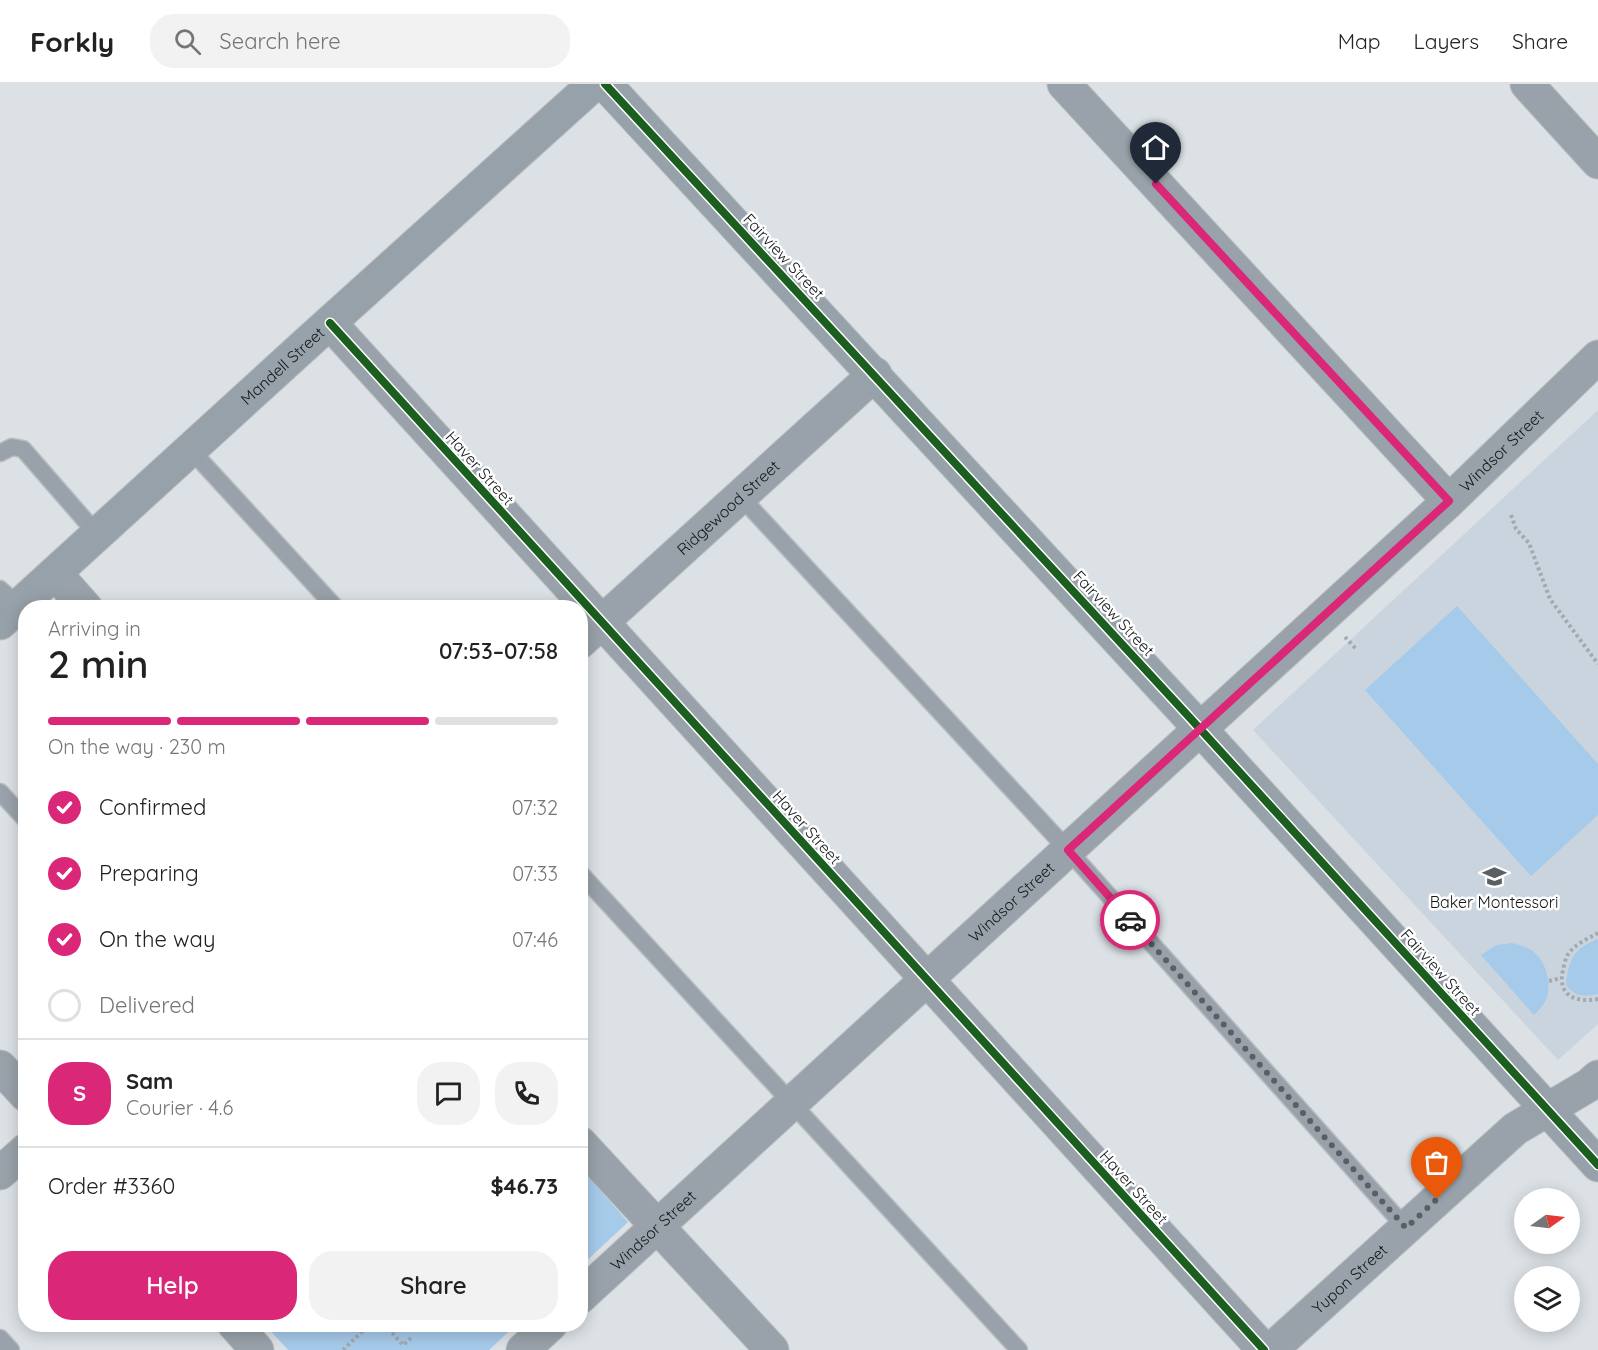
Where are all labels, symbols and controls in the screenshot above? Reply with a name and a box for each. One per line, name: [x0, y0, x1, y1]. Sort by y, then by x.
search box: [150, 14, 570, 68]
text: Forkly: [30, 24, 114, 59]
icon: search: [171, 25, 204, 58]
text: Search here: [219, 27, 341, 55]
text: Map: [1338, 28, 1381, 54]
text: Layers: [1414, 28, 1479, 54]
text: Share: [1512, 28, 1568, 54]
pin: [1130, 122, 1181, 184]
icon: home: [1139, 131, 1172, 164]
street label: Fairview Street: [739, 209, 829, 303]
street label: Mandell Street: [236, 322, 328, 409]
street label: Windsor Street: [1455, 405, 1547, 496]
street label: Haver Street: [442, 427, 518, 509]
street label: Ridgewood Street: [673, 456, 784, 559]
street label: Fairview Street: [1069, 566, 1159, 660]
text: Arriving in: [48, 616, 141, 641]
text: 07:53–07:58: [439, 637, 558, 665]
text: 2 min: [48, 639, 149, 688]
text: On the way · 230 m: [48, 734, 226, 759]
street label: Haver Street: [769, 786, 845, 868]
icon: check: [48, 791, 81, 824]
text: Confirmed: [99, 793, 206, 821]
text: 07:32: [512, 795, 558, 820]
icon: check: [48, 857, 81, 890]
street label: Windsor Street: [964, 858, 1058, 946]
text: Preparing: [99, 859, 199, 887]
text: 07:33: [512, 861, 558, 886]
school or university icon: Baker Montessori: [1481, 864, 1507, 890]
courier: [1100, 890, 1160, 950]
place label: Baker Montessori: [1430, 892, 1558, 912]
icon: car: [1114, 904, 1147, 937]
icon: check: [48, 923, 81, 956]
street label: Fairview Street: [1397, 924, 1485, 1020]
text: On the way: [99, 925, 215, 953]
text: 07:46: [512, 927, 558, 952]
text: Delivered: [99, 991, 195, 1019]
button: chat: [417, 1062, 480, 1125]
button: phone: [495, 1062, 558, 1125]
text: Sam: [126, 1067, 173, 1095]
text: S: [73, 1079, 86, 1107]
text: Courier · 4.6: [126, 1095, 233, 1120]
pin: [1411, 1137, 1462, 1199]
street label: Haver Street: [1096, 1146, 1172, 1228]
icon: bag: [1420, 1146, 1453, 1179]
text: Order #3360: [48, 1172, 175, 1200]
text: $46.73: [490, 1172, 558, 1200]
street label: Windsor Street: [606, 1186, 700, 1274]
north arrow: [1514, 1188, 1580, 1254]
map controls: [1514, 1188, 1580, 1332]
street label: Yupon Street: [1308, 1240, 1391, 1318]
button: Help: [48, 1251, 297, 1320]
button: Share: [309, 1251, 558, 1320]
button: layers: [1514, 1266, 1580, 1332]

